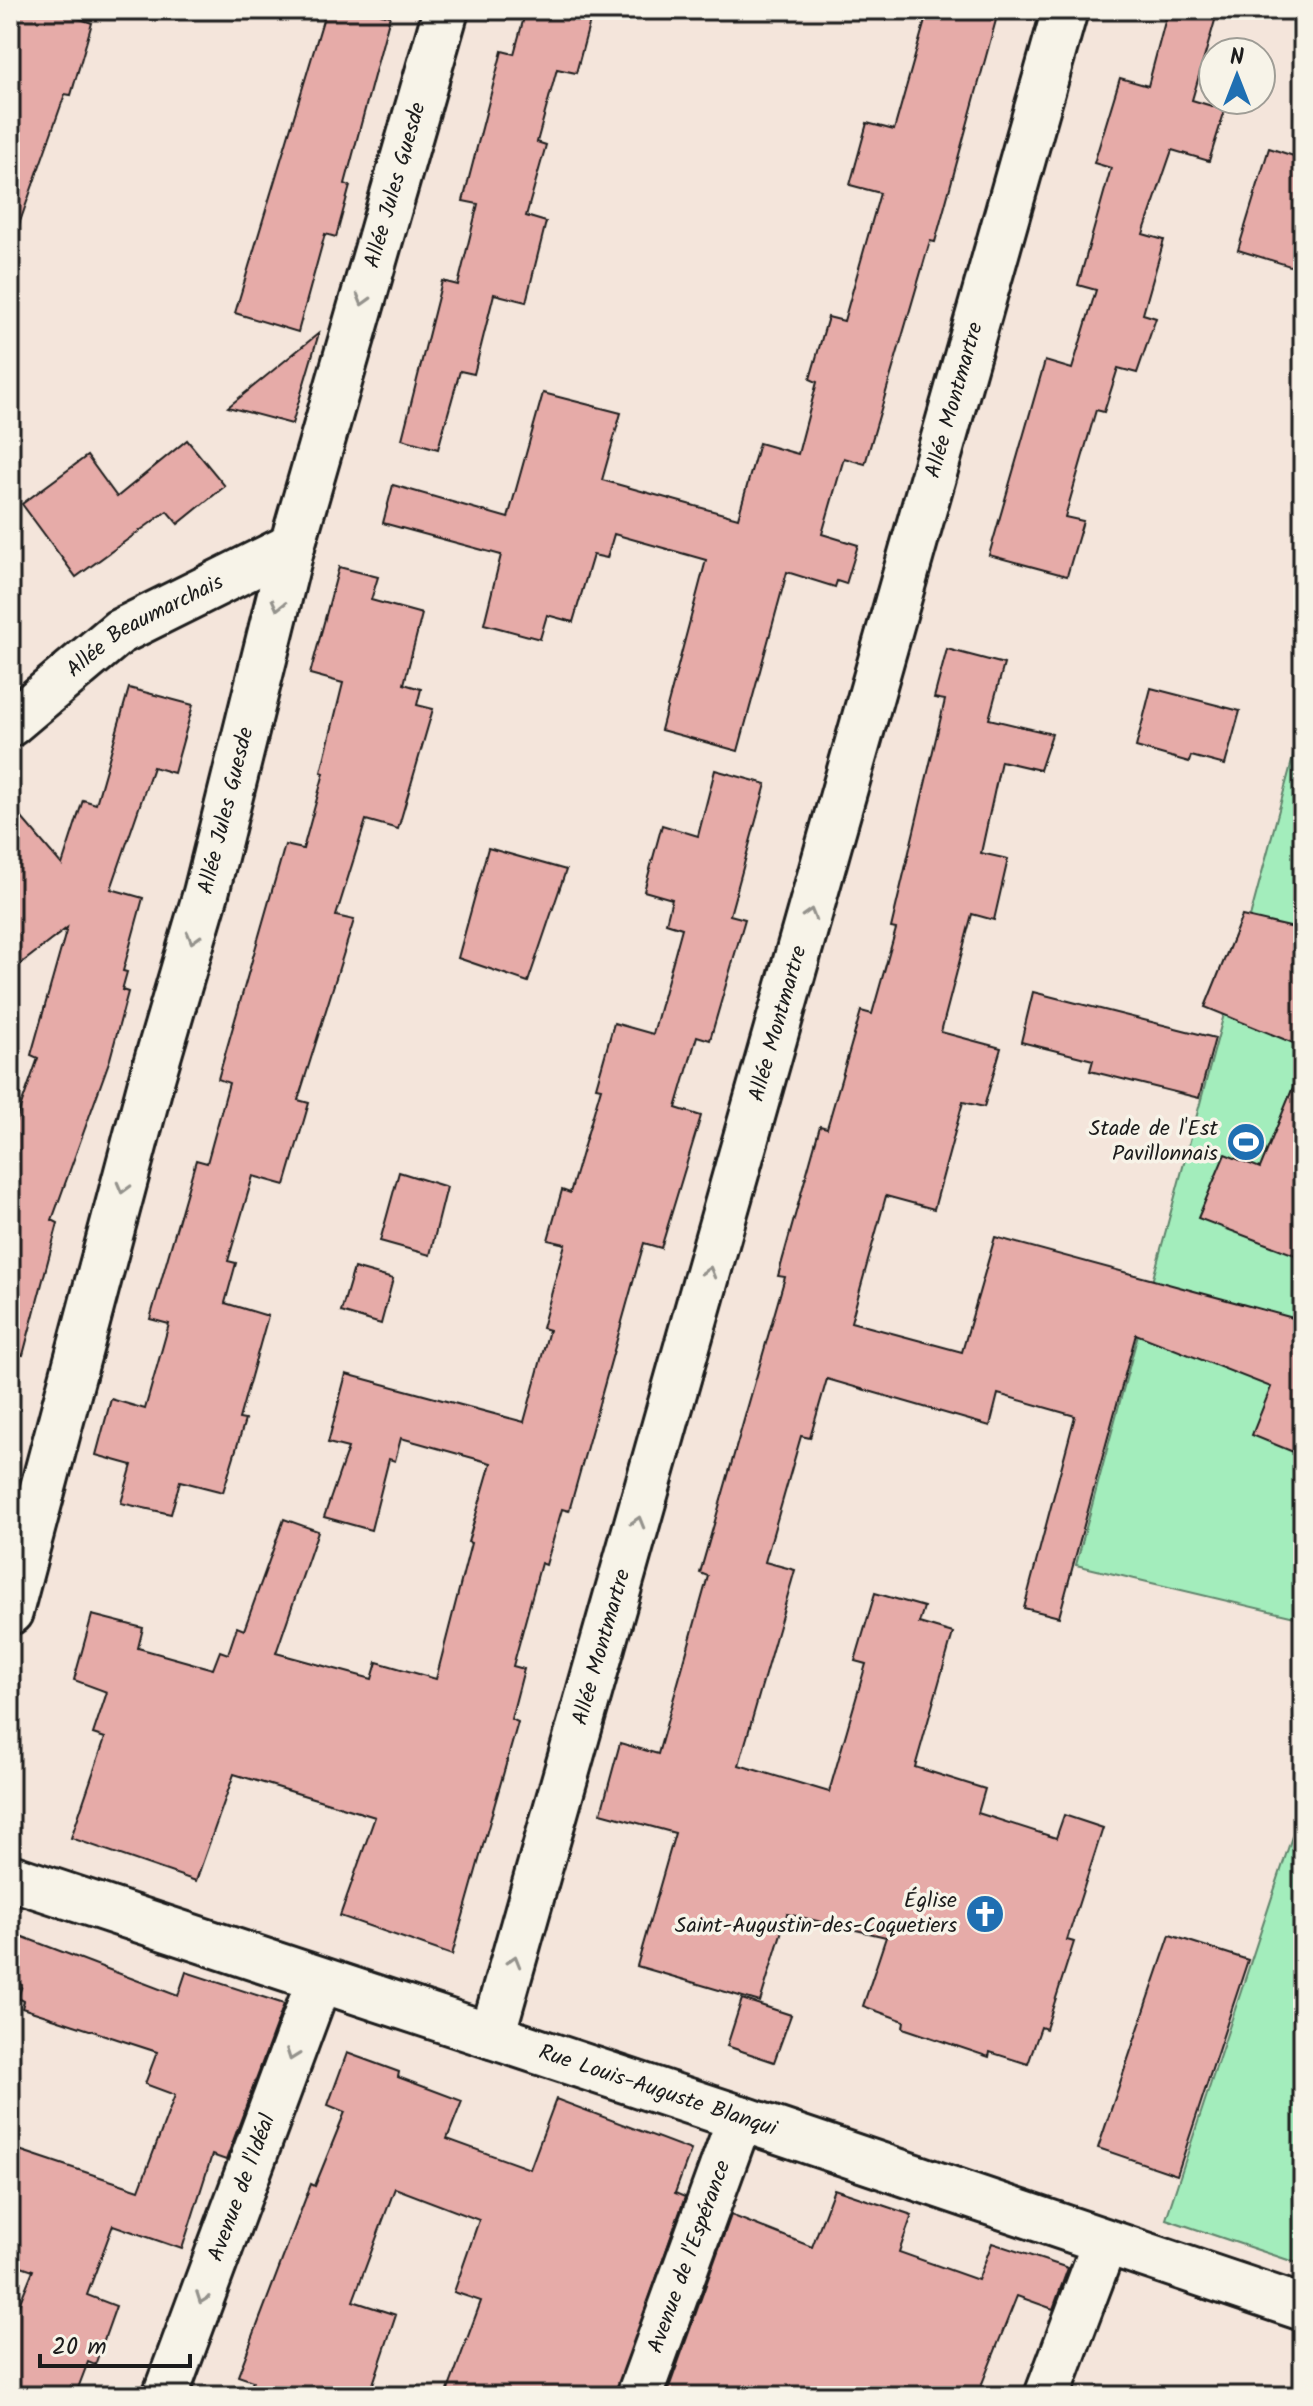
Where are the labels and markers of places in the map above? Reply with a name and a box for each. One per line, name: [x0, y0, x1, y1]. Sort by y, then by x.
place label: Stade de l'Est Pavillonnais: [1089, 1112, 1219, 1172]
sports icon: Stade de l'Est Pavillonnais: [1225, 1121, 1267, 1163]
place label: Église Saint-Augustin-des-Coquetiers: [675, 1884, 958, 1944]
church icon: Église Saint-Augustin-des-Coquetiers: [964, 1893, 1006, 1935]

